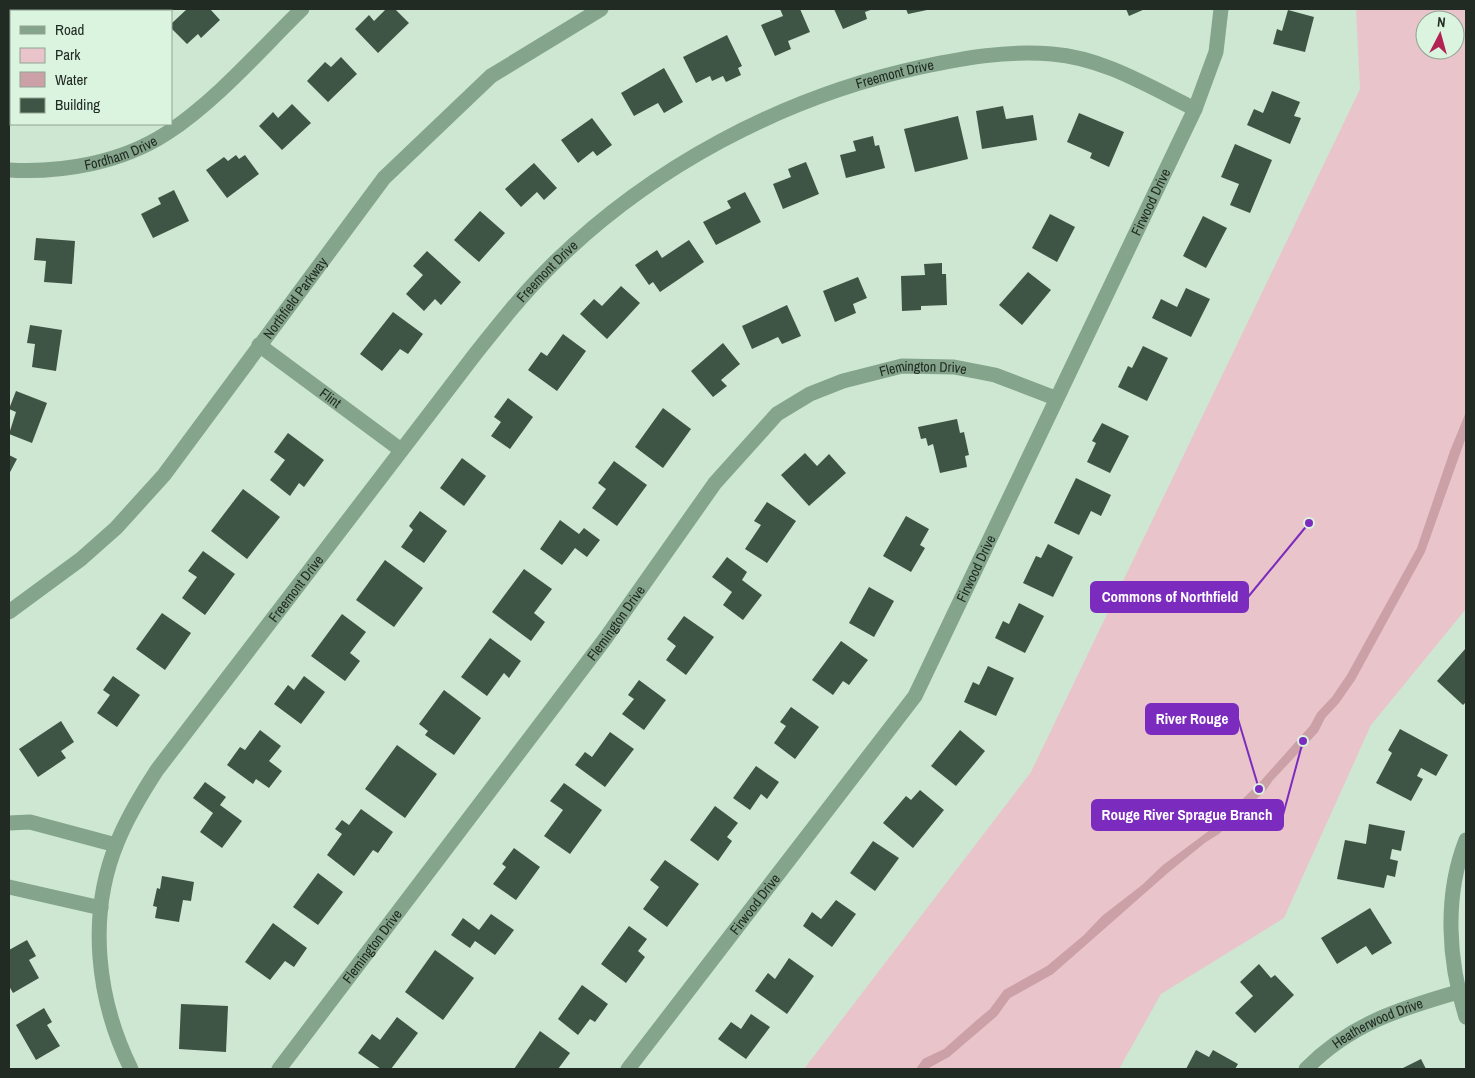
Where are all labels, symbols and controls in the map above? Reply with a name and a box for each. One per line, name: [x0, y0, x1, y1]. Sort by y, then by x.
legend: [10, 10, 172, 125]
north arrow: [1415, 10, 1465, 60]
text: N: [1436, 13, 1446, 31]
text: Road: [55, 19, 84, 40]
text: Park: [55, 44, 81, 65]
street label: Freemont Drive: [854, 56, 935, 93]
text: Water: [55, 69, 87, 90]
text: Building: [55, 94, 100, 115]
street label: Fordham Drive: [83, 132, 160, 174]
street label: Firwood Drive: [1127, 166, 1174, 238]
street label: Freemont Drive: [513, 236, 581, 306]
street label: Northfield Parkway: [259, 253, 331, 342]
street label: Flemington Drive: [877, 357, 968, 380]
street label: Flint: [316, 384, 345, 412]
street label: Firwood Drive: [952, 532, 1000, 605]
street label: Freemont Drive: [264, 551, 327, 626]
street label: Flemington Drive: [583, 582, 649, 664]
callout: Commons of Northfield: [1091, 582, 1248, 612]
text: Commons of Northfield: [1102, 586, 1238, 607]
callout: River Rouge: [1146, 704, 1238, 734]
text: River Rouge: [1156, 708, 1228, 729]
callout: Rouge River Sprague Branch: [1092, 800, 1283, 830]
text: Rouge River Sprague Branch: [1102, 804, 1272, 825]
street label: Firwood Drive: [726, 870, 784, 938]
street label: Flemington Drive: [338, 906, 406, 987]
street label: Heatherwood Drive: [1328, 994, 1425, 1052]

